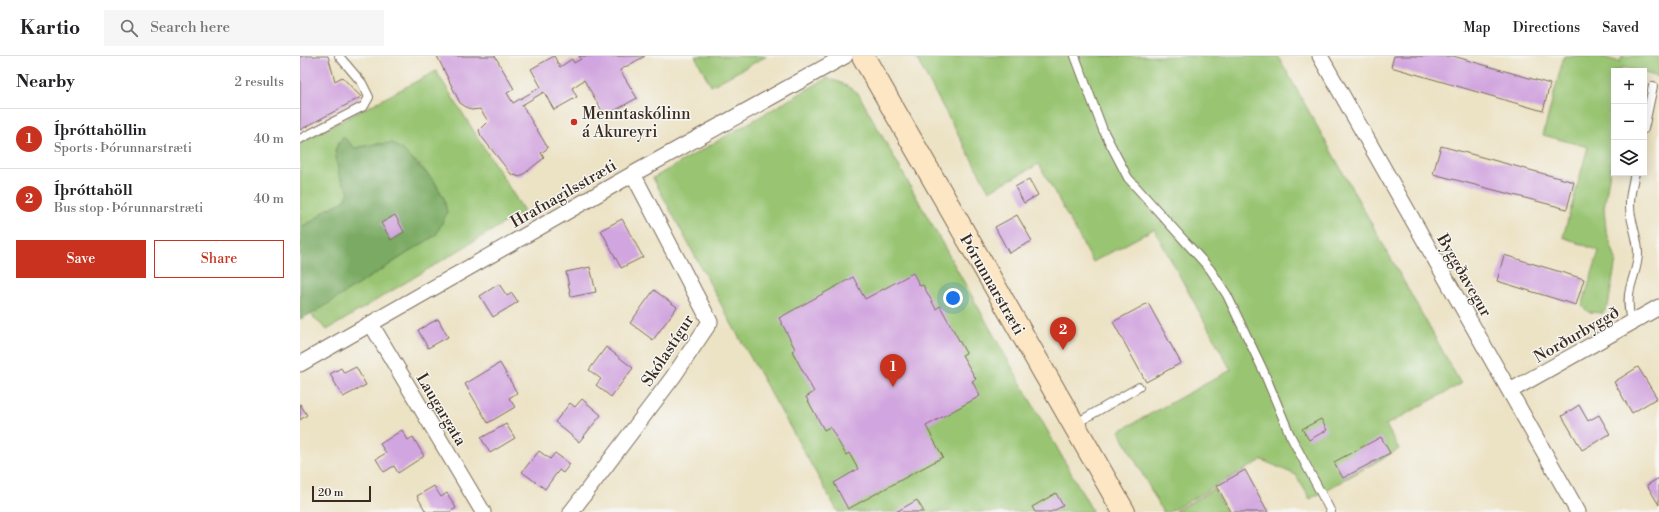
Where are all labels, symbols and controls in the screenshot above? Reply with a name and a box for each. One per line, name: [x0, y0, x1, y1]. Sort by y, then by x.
search box: [104, 10, 384, 46]
text: Kartio: [20, 16, 80, 40]
icon: search: [118, 17, 140, 39]
text: Search here: [150, 18, 230, 37]
text: Map: [1463, 19, 1491, 37]
text: Directions: [1513, 19, 1580, 37]
text: Saved: [1602, 19, 1639, 37]
map controls: [1611, 68, 1647, 176]
button: +: [1611, 68, 1647, 104]
text: Nearby: [16, 71, 75, 93]
text: 2 results: [235, 74, 284, 90]
place label: Menntaskólinn á Akureyri: [582, 104, 691, 142]
button: −: [1611, 104, 1647, 140]
marker: Menntaskólinn á Akureyri: [569, 117, 579, 127]
text: Íþróttahöllin: [54, 121, 147, 140]
text: 1: [26, 131, 32, 147]
text: 40 m: [254, 131, 284, 147]
text: Sports · Þórunnarstræti: [54, 140, 192, 156]
button: layers: [1611, 140, 1647, 176]
street label: Hrafnagilsstræti: [507, 155, 620, 232]
text: Íþróttahöll: [54, 181, 133, 200]
text: 2: [25, 191, 33, 207]
text: 40 m: [254, 191, 284, 207]
text: Bus stop · Þórunnarstræti: [54, 200, 203, 216]
street label: Byggðavegur: [1432, 230, 1496, 321]
street label: Þórunnarstræti: [955, 231, 1029, 338]
button: Save: [16, 240, 146, 278]
button: Share: [154, 240, 284, 278]
your location: [943, 288, 963, 308]
street label: Norðurbyggð: [1530, 302, 1623, 367]
street label: Skólastígur: [637, 311, 698, 390]
pin: 2: [1050, 317, 1076, 350]
pin: 1: [880, 354, 906, 387]
street label: Laugargata: [412, 369, 471, 450]
scale bar: [312, 484, 371, 503]
text: 20 m: [318, 486, 343, 500]

